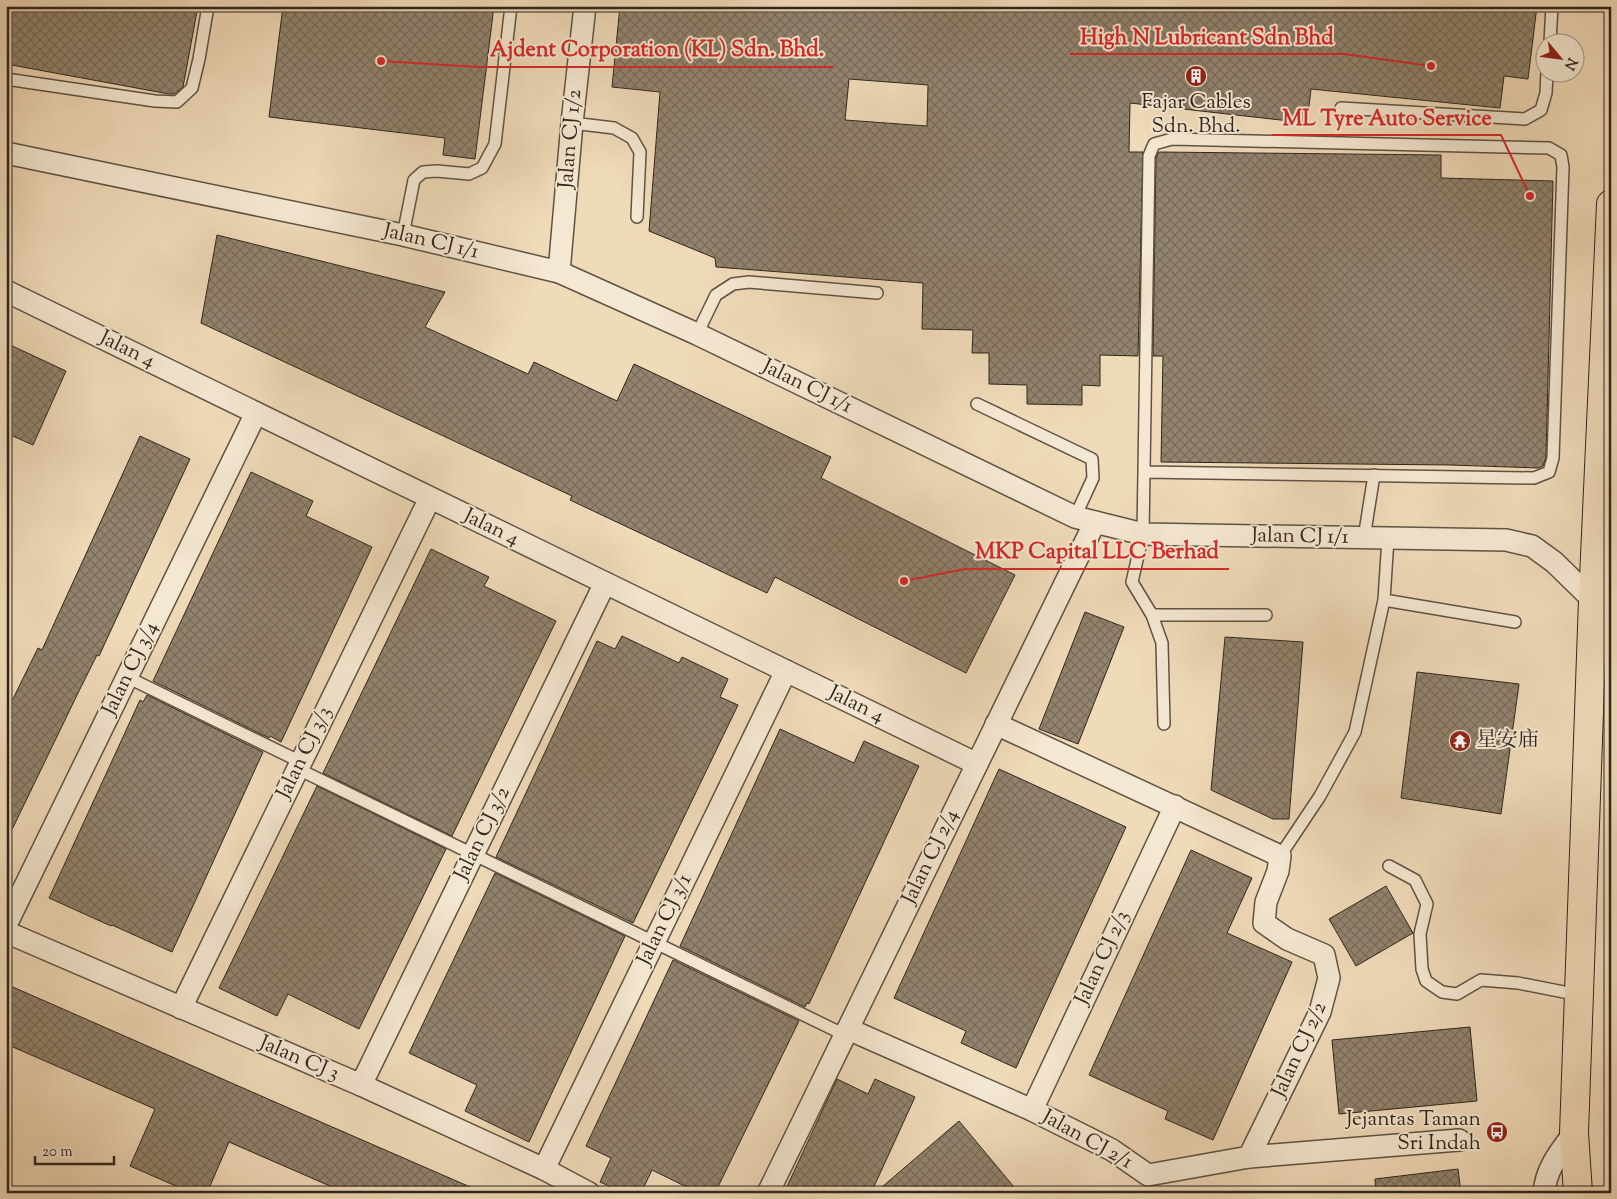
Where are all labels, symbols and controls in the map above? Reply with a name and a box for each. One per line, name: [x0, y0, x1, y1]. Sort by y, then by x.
callout: High N Lubricant Sdn Bhd: [1070, 17, 1344, 54]
text: High N Lubricant Sdn Bhd: [1080, 23, 1334, 55]
callout: Ajdent Corporation (KL) Sdn. Bhd.: [479, 30, 834, 67]
north arrow: [1534, 32, 1584, 82]
text: Ajdent Corporation (KL) Sdn. Bhd.: [490, 35, 824, 67]
text: N: [1558, 54, 1581, 73]
building icon: Fajar Cables Sdn. Bhd.: [1184, 64, 1208, 88]
street label: Jalan CJ 1/2: [552, 88, 590, 191]
place label: Fajar Cables Sdn. Bhd.: [1141, 88, 1251, 142]
callout: ML Tyre Auto Service: [1272, 98, 1501, 135]
text: ML Tyre Auto Service: [1282, 104, 1492, 136]
street label: Jalan CJ 1/1: [379, 216, 482, 268]
street label: Jalan 4: [93, 323, 160, 376]
street label: Jalan CJ 1/1: [756, 352, 857, 422]
street label: Jalan 4: [457, 501, 524, 554]
street label: Jalan CJ 1/1: [1250, 521, 1349, 553]
callout: MKP Capital LLC Berhad: [965, 532, 1229, 569]
text: MKP Capital LLC Berhad: [975, 537, 1219, 569]
street label: Jalan CJ 3/4: [95, 617, 167, 722]
street label: Jalan 4: [822, 678, 889, 731]
street label: Jalan CJ 3/3: [269, 701, 340, 805]
place label: 星安庙: [1476, 726, 1539, 756]
temple icon: 星安庙: [1448, 729, 1472, 753]
street label: Jalan CJ 3/2: [447, 782, 519, 887]
street label: Jalan CJ 2/4: [895, 804, 967, 910]
street label: Jalan CJ 3/1: [629, 869, 700, 972]
street label: Jalan CJ 2/3: [1068, 906, 1138, 1011]
street label: Jalan CJ 2/2: [1264, 997, 1335, 1104]
street label: Jalan CJ 3: [253, 1028, 344, 1089]
street label: Jalan CJ 2/1: [1035, 1102, 1138, 1177]
place label: Jejantas Taman Sri Indah: [1345, 1105, 1481, 1159]
bus stop icon: Jejantas Taman Sri Indah: [1485, 1120, 1509, 1144]
scale bar: [35, 1134, 114, 1166]
text: 20 m: [42, 1142, 73, 1163]

